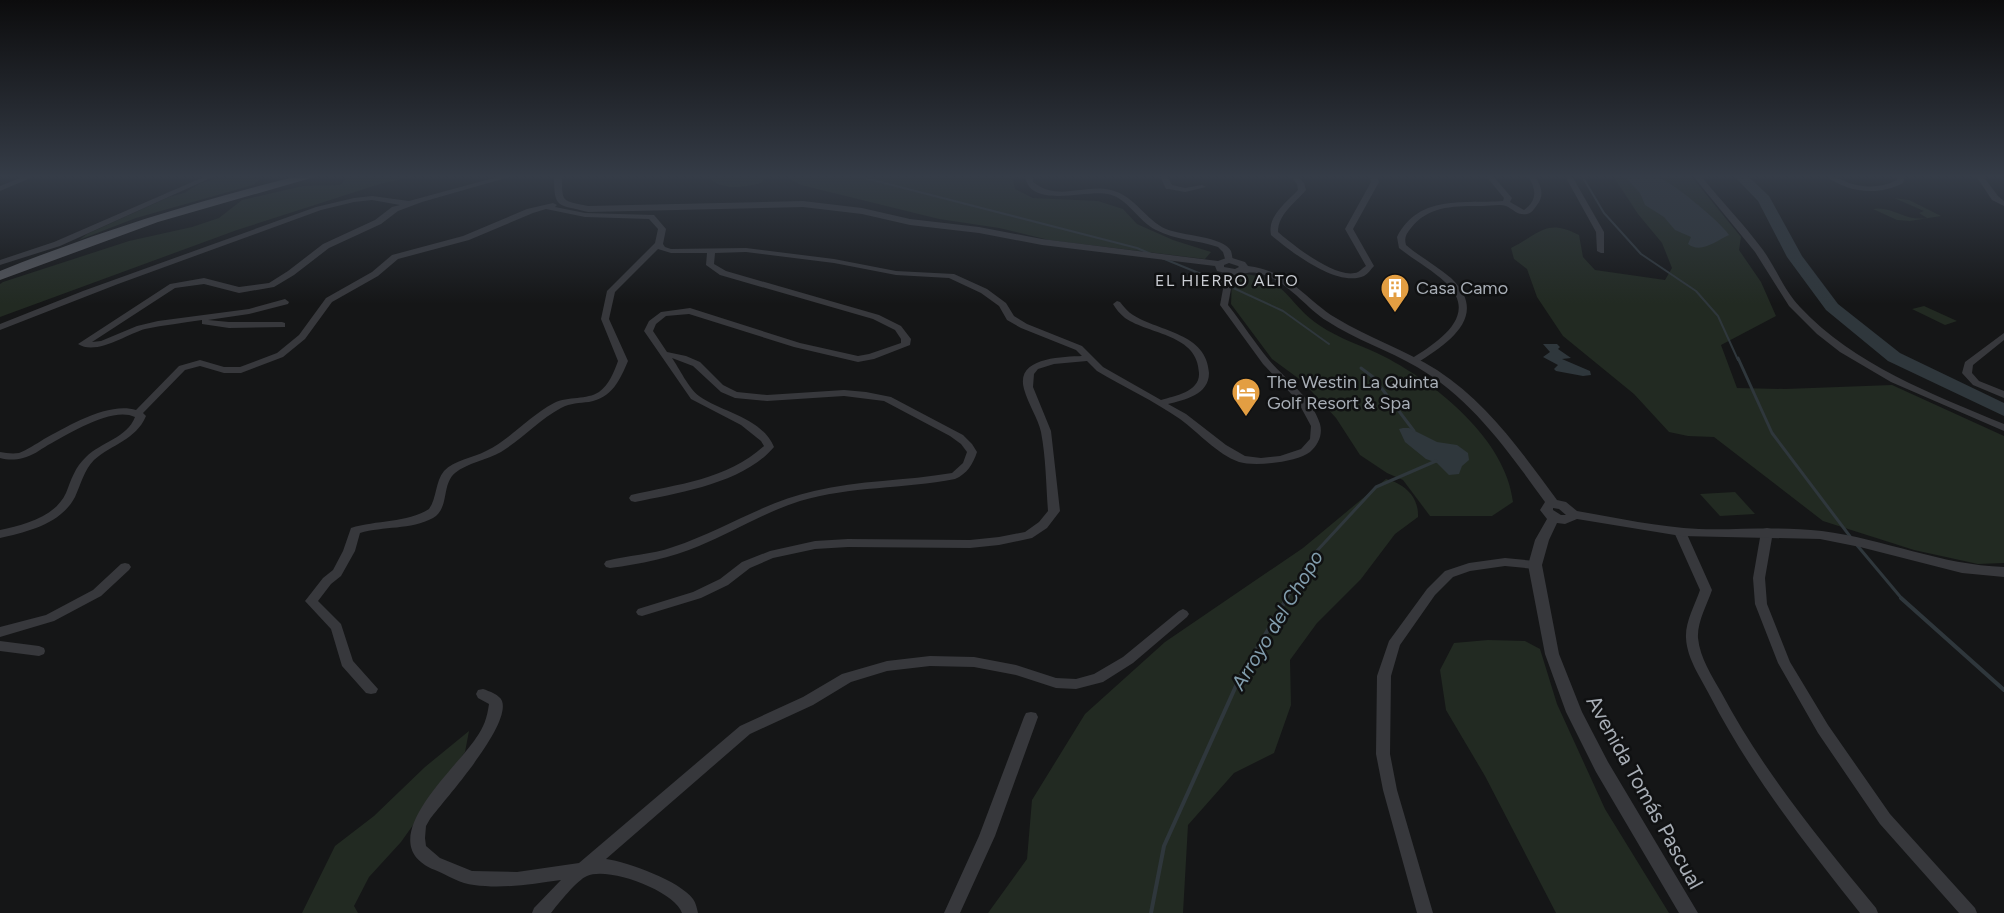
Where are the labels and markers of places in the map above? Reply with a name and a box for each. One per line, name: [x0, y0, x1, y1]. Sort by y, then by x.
building icon: Casa Camo: [1379, 272, 1411, 314]
place label: Casa Camo: [1416, 277, 1508, 299]
place label: The Westin La Quinta Golf Resort & Spa: [1267, 371, 1439, 414]
hotel icon: The Westin La Quinta Golf Resort & Spa: [1230, 376, 1262, 418]

